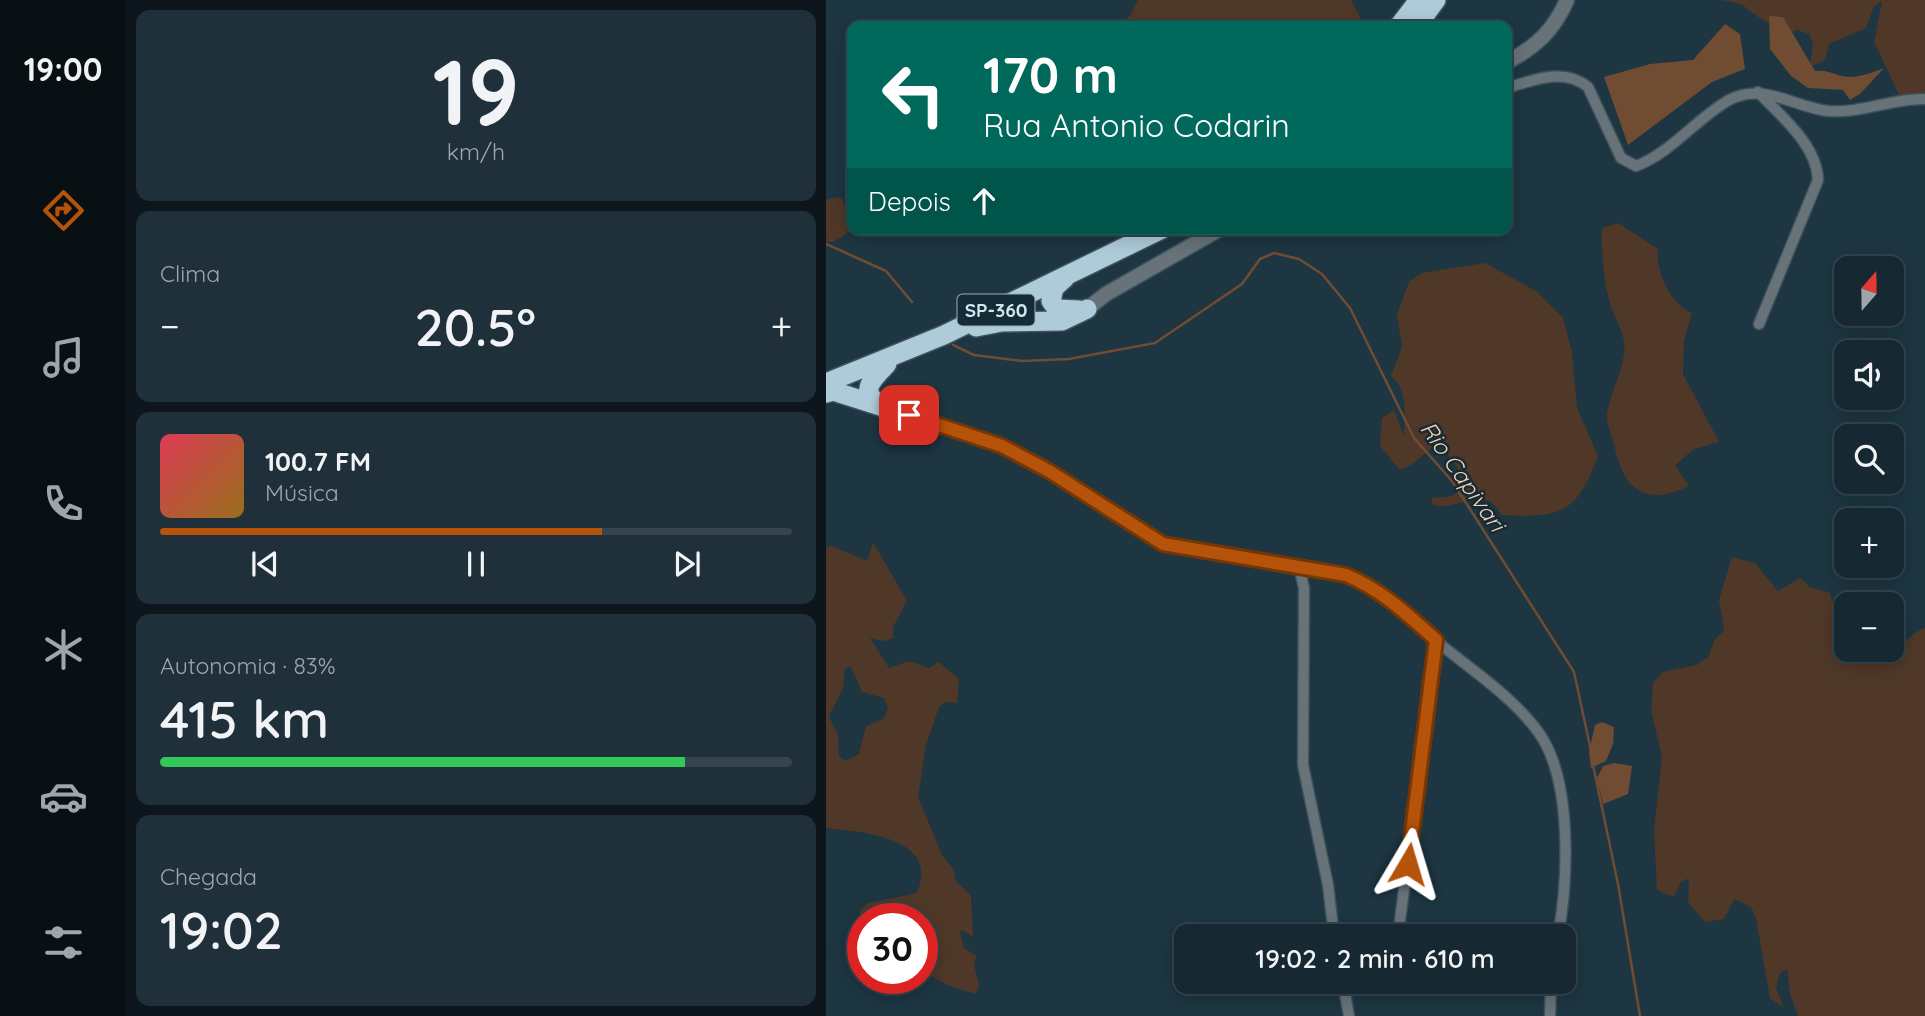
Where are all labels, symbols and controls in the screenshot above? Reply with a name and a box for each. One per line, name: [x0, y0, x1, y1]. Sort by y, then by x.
text: 19: [432, 34, 520, 148]
text: 170 m: [983, 44, 1118, 105]
text: 19:00: [24, 49, 102, 89]
icon: left: [868, 49, 959, 140]
text: Rua Antonio Codarin: [983, 105, 1290, 145]
text: km/h: [447, 137, 505, 166]
icon: ahead: [965, 182, 1003, 220]
text: Depois: [868, 185, 951, 218]
icon: directions: [39, 186, 88, 235]
north arrow: [1834, 256, 1904, 326]
map controls: [1834, 256, 1904, 662]
text: Clima: [160, 259, 220, 288]
text: 20.5°: [414, 294, 536, 359]
road number: SP-360: [958, 294, 1034, 326]
text: −: [160, 302, 180, 350]
text: +: [771, 302, 792, 350]
icon: music: [39, 333, 88, 382]
button: sound: [1834, 340, 1904, 410]
pin: [879, 385, 939, 445]
icon: arrive: [890, 396, 928, 434]
water label: Rio Capivari: [1414, 415, 1513, 539]
button: search: [1834, 424, 1904, 494]
text: 100.7 FM: [265, 445, 371, 478]
text: Música: [265, 478, 339, 507]
icon: phone: [39, 479, 88, 528]
button: +: [1834, 508, 1904, 578]
icon: previous: [246, 545, 284, 583]
icon: pause: [457, 545, 495, 583]
icon: next: [668, 545, 706, 583]
button: −: [1834, 592, 1904, 662]
icon: climate: [39, 625, 88, 674]
text: Autonomia · 83%: [160, 651, 336, 680]
text: 415 km: [160, 686, 329, 751]
icon: car: [39, 772, 88, 821]
position arrow: [1371, 827, 1445, 901]
text: Chegada: [160, 862, 257, 891]
text: 19:02: [160, 897, 283, 962]
speed limit sign: 30: [847, 903, 938, 994]
icon: filters: [39, 918, 88, 967]
text: 19:02 · 2 min · 610 m: [1255, 942, 1495, 975]

